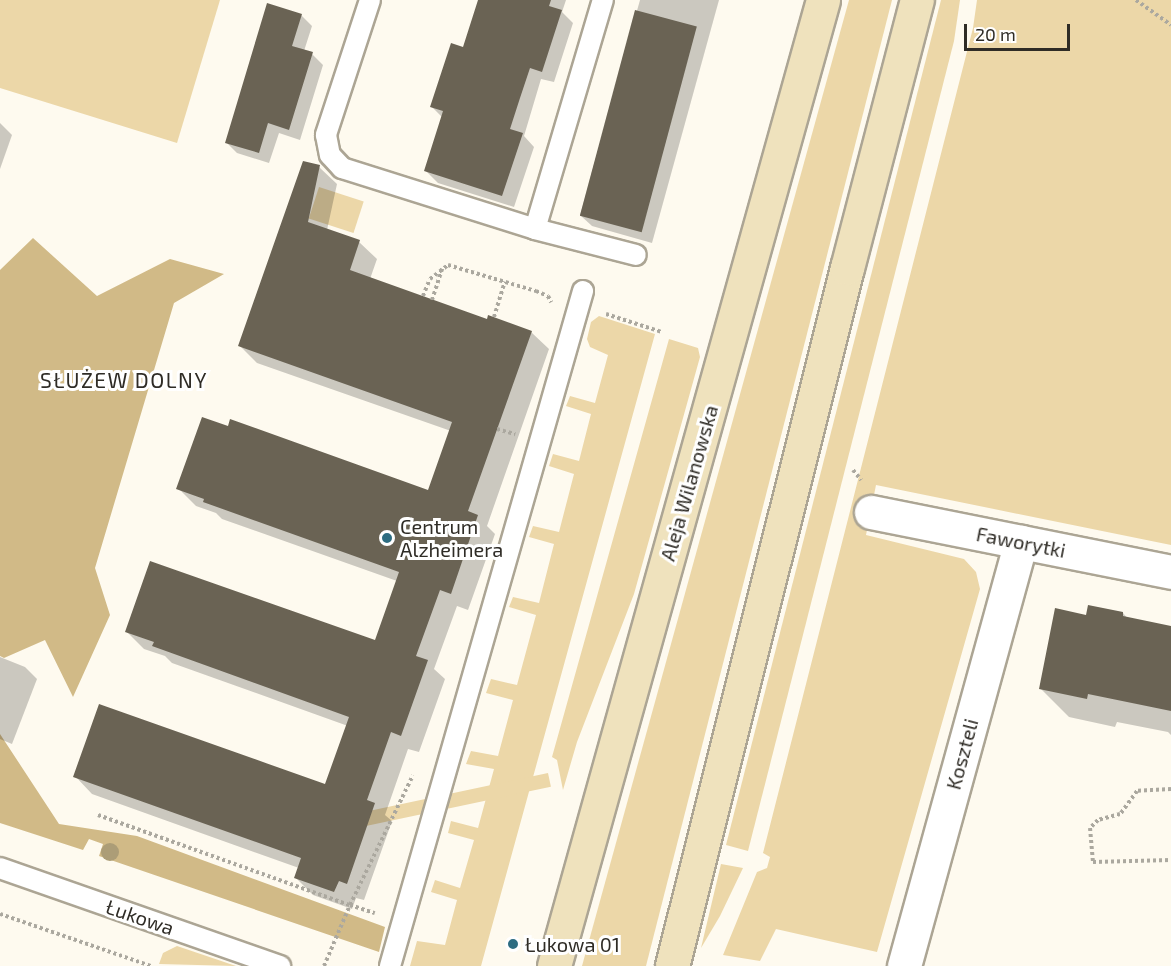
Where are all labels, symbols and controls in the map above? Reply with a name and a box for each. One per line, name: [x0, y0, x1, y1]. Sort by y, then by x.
scale bar: [967, 12, 1074, 50]
text: 20 m: [975, 23, 1016, 45]
district label: SŁUŻEW DOLNY: [40, 367, 208, 393]
street label: Aleja Wilanowska: [655, 402, 723, 564]
place label: Centrum Alzheimera: [400, 514, 503, 561]
street label: Faworytki: [974, 522, 1068, 562]
marker: Centrum Alzheimera: [378, 529, 396, 547]
street label: Koszteli: [941, 716, 983, 792]
street label: Łukowa: [103, 894, 177, 940]
place label: Łukowa 01: [525, 932, 620, 956]
marker: Łukowa 01: [506, 937, 520, 951]

